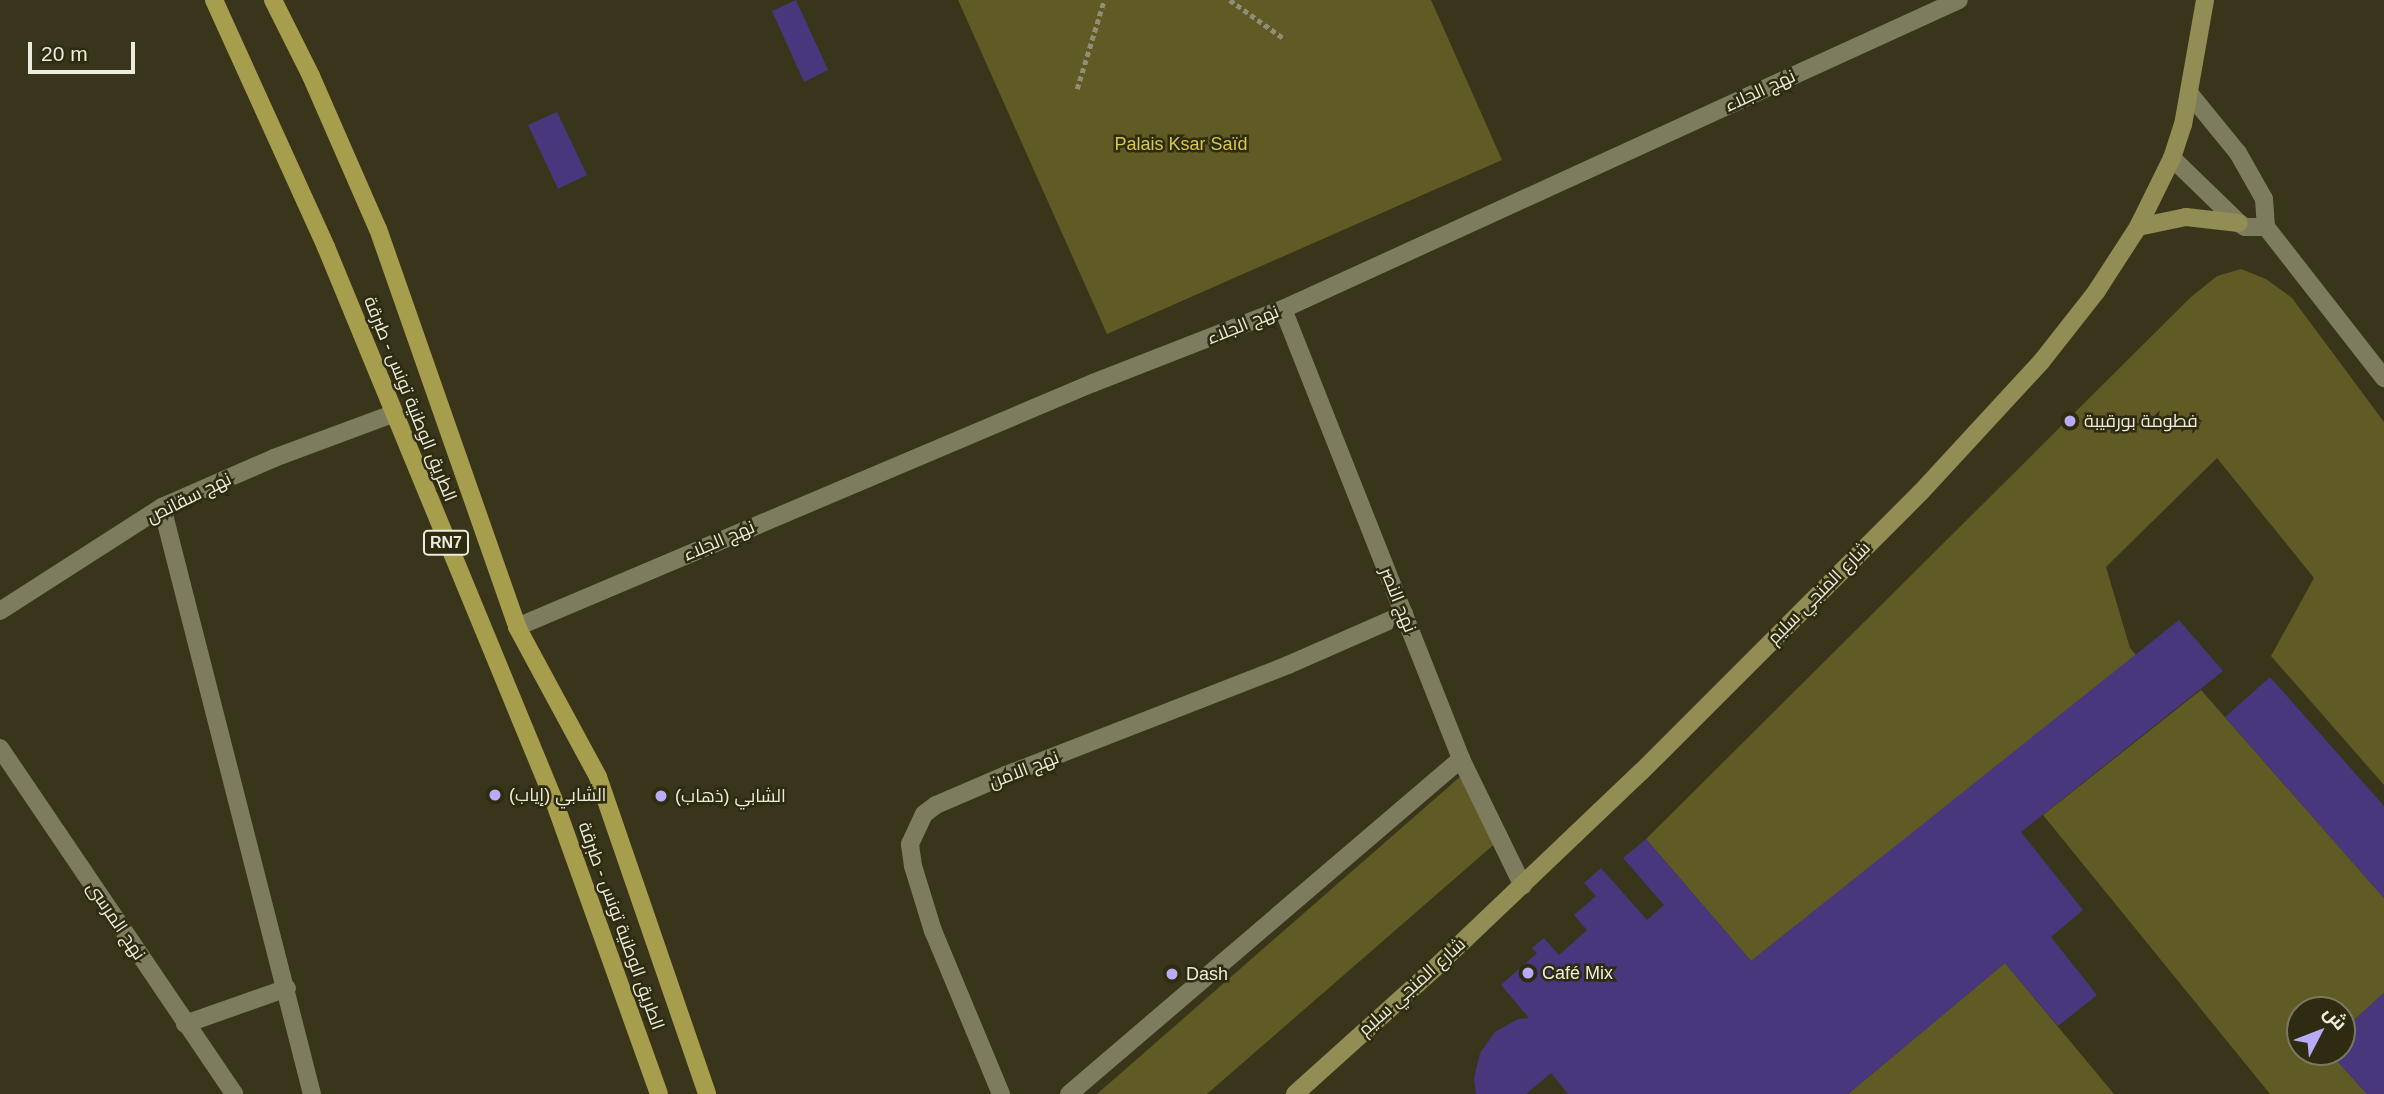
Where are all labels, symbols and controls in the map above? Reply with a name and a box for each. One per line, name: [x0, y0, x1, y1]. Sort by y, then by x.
scale bar: [32, 28, 138, 72]
text: 20 m: [41, 42, 88, 65]
street label: نهج الجلاء: [1721, 65, 1799, 117]
park label: Palais Ksar Saïd: [1114, 133, 1248, 155]
street label: الطريق الوطنية تونس - طبرقة: [359, 293, 461, 505]
street label: نهج الجلاء: [1204, 301, 1282, 349]
place label: فطومة بورقيبة: [2084, 410, 2198, 432]
marker: فطومة بورقيبة: [2062, 413, 2078, 429]
street label: نهج سقانص: [143, 468, 235, 528]
street label: نهج الجلاء: [680, 516, 758, 566]
road number: RN7: [422, 530, 471, 556]
street label: شارع المنجي سليم: [1763, 537, 1875, 649]
street label: نهج النصر: [1375, 564, 1421, 636]
street label: نهج الامن: [986, 747, 1062, 793]
place label: الشابي (إياب): [509, 784, 606, 806]
place label: الشابي (ذهاب): [675, 785, 786, 807]
marker: الشابي (إياب): [487, 787, 503, 803]
marker: الشابي (ذهاب): [653, 788, 669, 804]
street label: الطريق الوطنية تونس - طبرقة: [573, 819, 669, 1033]
street label: نهج المرسى: [82, 878, 150, 964]
street label: شارع المنجي سليم: [1354, 933, 1470, 1041]
place label: Café Mix: [1542, 962, 1613, 984]
place label: Dash: [1186, 963, 1228, 985]
marker: Café Mix: [1520, 965, 1536, 981]
marker: Dash: [1164, 966, 1180, 982]
north arrow: [2286, 996, 2356, 1066]
text: ش: [2320, 1002, 2351, 1034]

